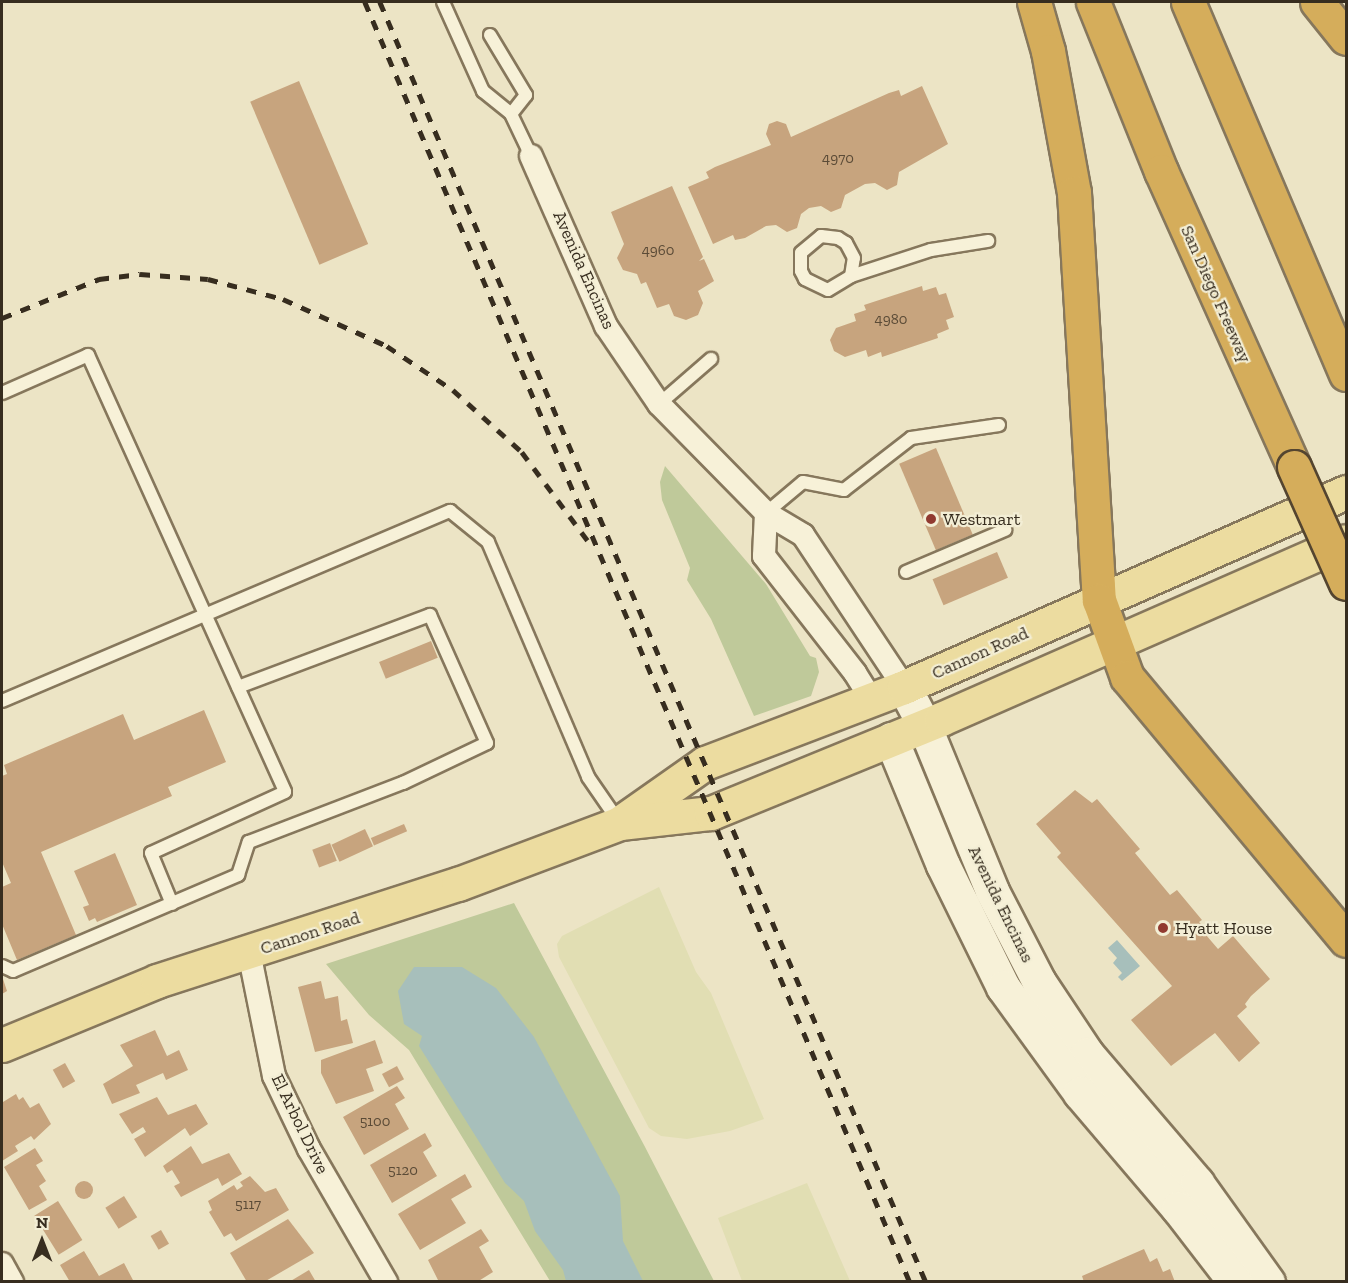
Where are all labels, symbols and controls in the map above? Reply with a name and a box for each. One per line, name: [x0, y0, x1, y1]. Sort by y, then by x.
house number: 4970: [822, 150, 854, 168]
street label: Avenida Encinas: [548, 207, 620, 333]
street label: San Diego Freeway: [1176, 222, 1256, 366]
house number: 4960: [642, 242, 674, 260]
house number: 4980: [875, 311, 907, 329]
place label: Westmart: [943, 508, 1020, 530]
marker: Westmart: [924, 512, 938, 526]
street label: Cannon Road: [928, 622, 1032, 684]
street label: Avenida Encinas: [963, 842, 1039, 966]
street label: Cannon Road: [258, 907, 362, 959]
place label: Hyatt House: [1175, 917, 1272, 939]
marker: Hyatt House: [1156, 921, 1170, 935]
street label: El Arbol Drive: [266, 1070, 334, 1178]
house number: 5100: [360, 1113, 390, 1131]
house number: 5120: [388, 1162, 418, 1180]
house number: 5117: [235, 1196, 261, 1214]
north arrow: [12, 1211, 72, 1271]
text: N: [36, 1213, 48, 1232]

